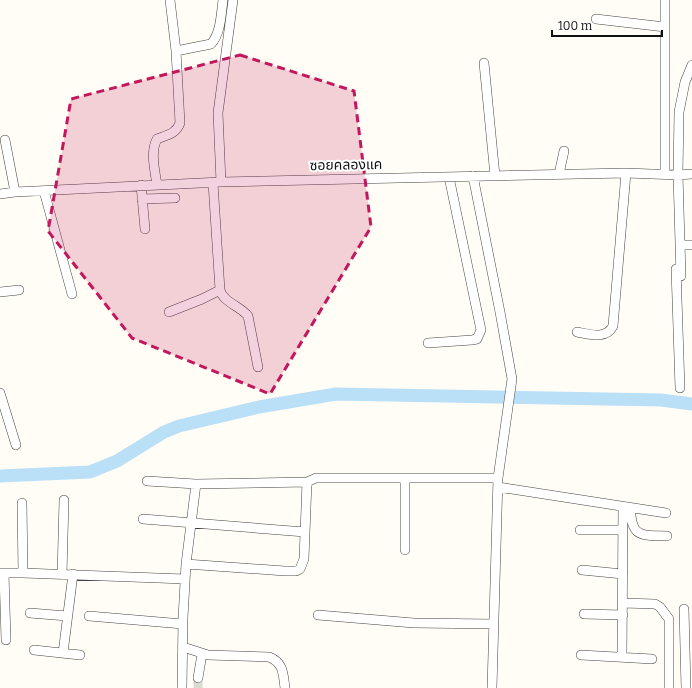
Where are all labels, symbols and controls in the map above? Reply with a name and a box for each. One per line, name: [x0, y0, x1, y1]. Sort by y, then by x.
scale bar: [552, 12, 662, 38]
text: 100 m: [558, 19, 593, 33]
street label: ซอยคลองแค: [310, 156, 382, 174]

